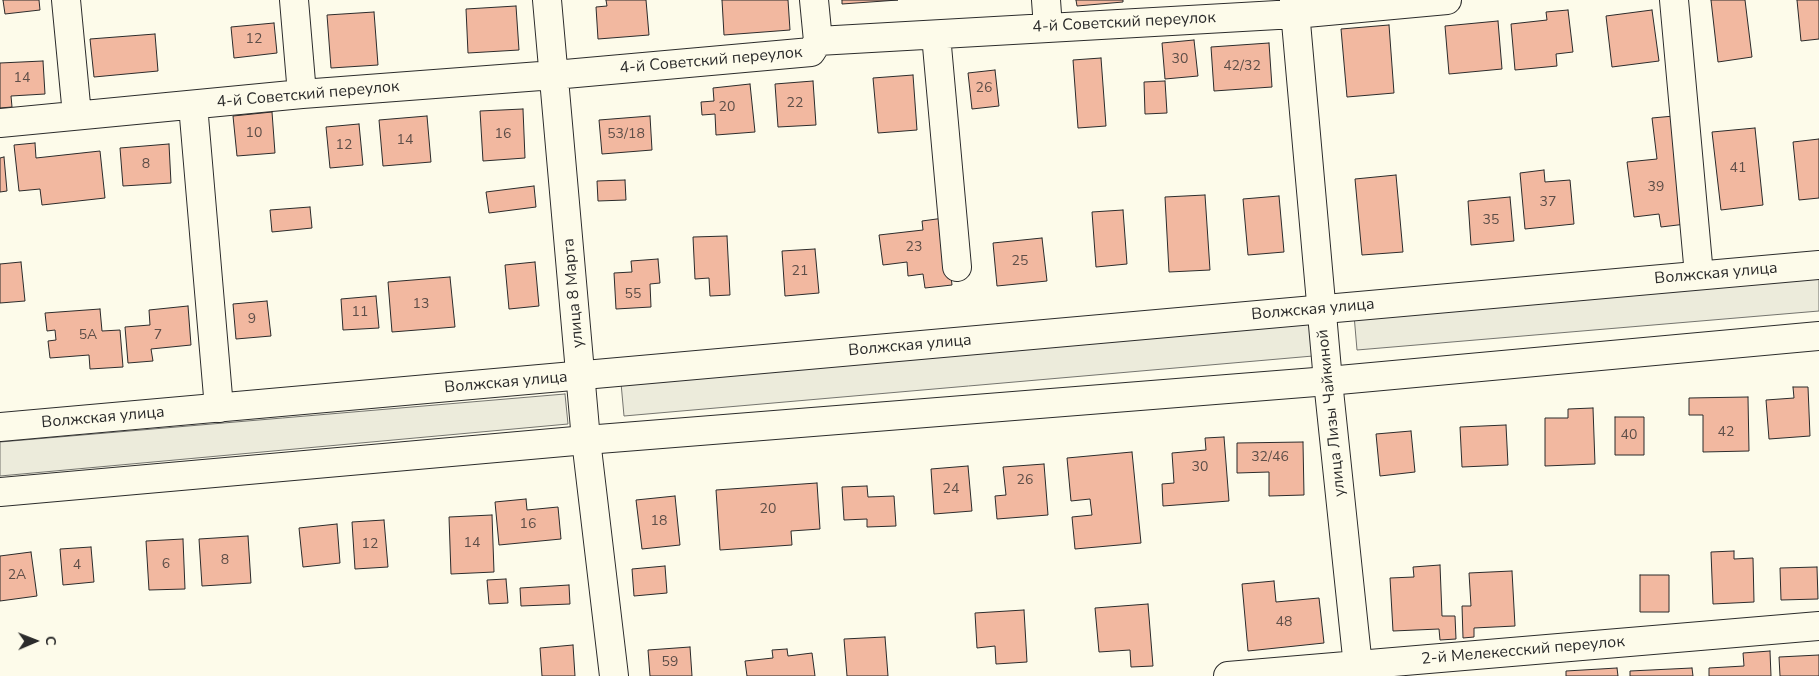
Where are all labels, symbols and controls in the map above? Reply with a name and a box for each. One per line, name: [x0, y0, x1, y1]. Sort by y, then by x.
street label: 4-й Советский переулок: [1032, 9, 1216, 37]
house number: 12: [246, 32, 262, 48]
street label: 4-й Советский переулок: [619, 43, 803, 79]
house number: 30: [1172, 52, 1188, 68]
house number: 42/32: [1223, 59, 1261, 75]
house number: 14: [14, 71, 30, 87]
street label: 4-й Советский переулок: [216, 77, 400, 113]
house number: 26: [976, 81, 992, 97]
house number: 22: [787, 96, 803, 112]
house number: 20: [719, 100, 735, 116]
house number: 10: [246, 126, 262, 142]
house number: 16: [495, 127, 511, 143]
house number: 53/18: [607, 127, 645, 143]
house number: 14: [397, 133, 413, 149]
house number: 12: [336, 138, 352, 154]
house number: 8: [142, 157, 150, 173]
house number: 41: [1730, 161, 1746, 177]
house number: 39: [1648, 180, 1664, 196]
house number: 37: [1540, 195, 1556, 211]
house number: 35: [1483, 213, 1499, 229]
street label: улица 8 Марта: [560, 237, 588, 349]
house number: 23: [906, 240, 922, 256]
house number: 25: [1012, 254, 1028, 270]
street label: Волжская улица: [1654, 259, 1778, 289]
house number: 21: [792, 264, 808, 280]
house number: 55: [625, 287, 641, 303]
street label: Волжская улица: [1251, 295, 1375, 325]
house number: 13: [413, 297, 429, 313]
house number: 11: [352, 305, 368, 321]
house number: 9: [248, 312, 256, 328]
house number: 5А: [79, 328, 97, 344]
house number: 7: [154, 328, 162, 344]
street label: улица Лизы Чайкиной: [1314, 328, 1350, 498]
street label: Волжская улица: [848, 331, 972, 361]
street label: Волжская улица: [444, 368, 568, 398]
street label: Волжская улица: [41, 403, 165, 433]
house number: 42: [1718, 425, 1734, 441]
house number: 40: [1621, 428, 1637, 444]
house number: 32/46: [1251, 450, 1289, 466]
house number: 30: [1192, 460, 1208, 476]
house number: 26: [1017, 473, 1033, 489]
house number: 24: [943, 482, 959, 498]
house number: 20: [760, 502, 776, 518]
house number: 18: [651, 514, 667, 530]
house number: 16: [520, 517, 536, 533]
house number: 14: [464, 536, 480, 552]
house number: 12: [362, 537, 378, 553]
house number: 8: [221, 553, 229, 569]
house number: 6: [162, 557, 170, 573]
house number: 4: [73, 558, 81, 574]
house number: 2А: [8, 568, 26, 584]
house number: 48: [1276, 615, 1292, 631]
north arrow: [10, 616, 60, 666]
street label: 2-й Мелекесский переулок: [1420, 633, 1626, 669]
text: С: [41, 636, 60, 646]
house number: 59: [662, 655, 678, 671]

